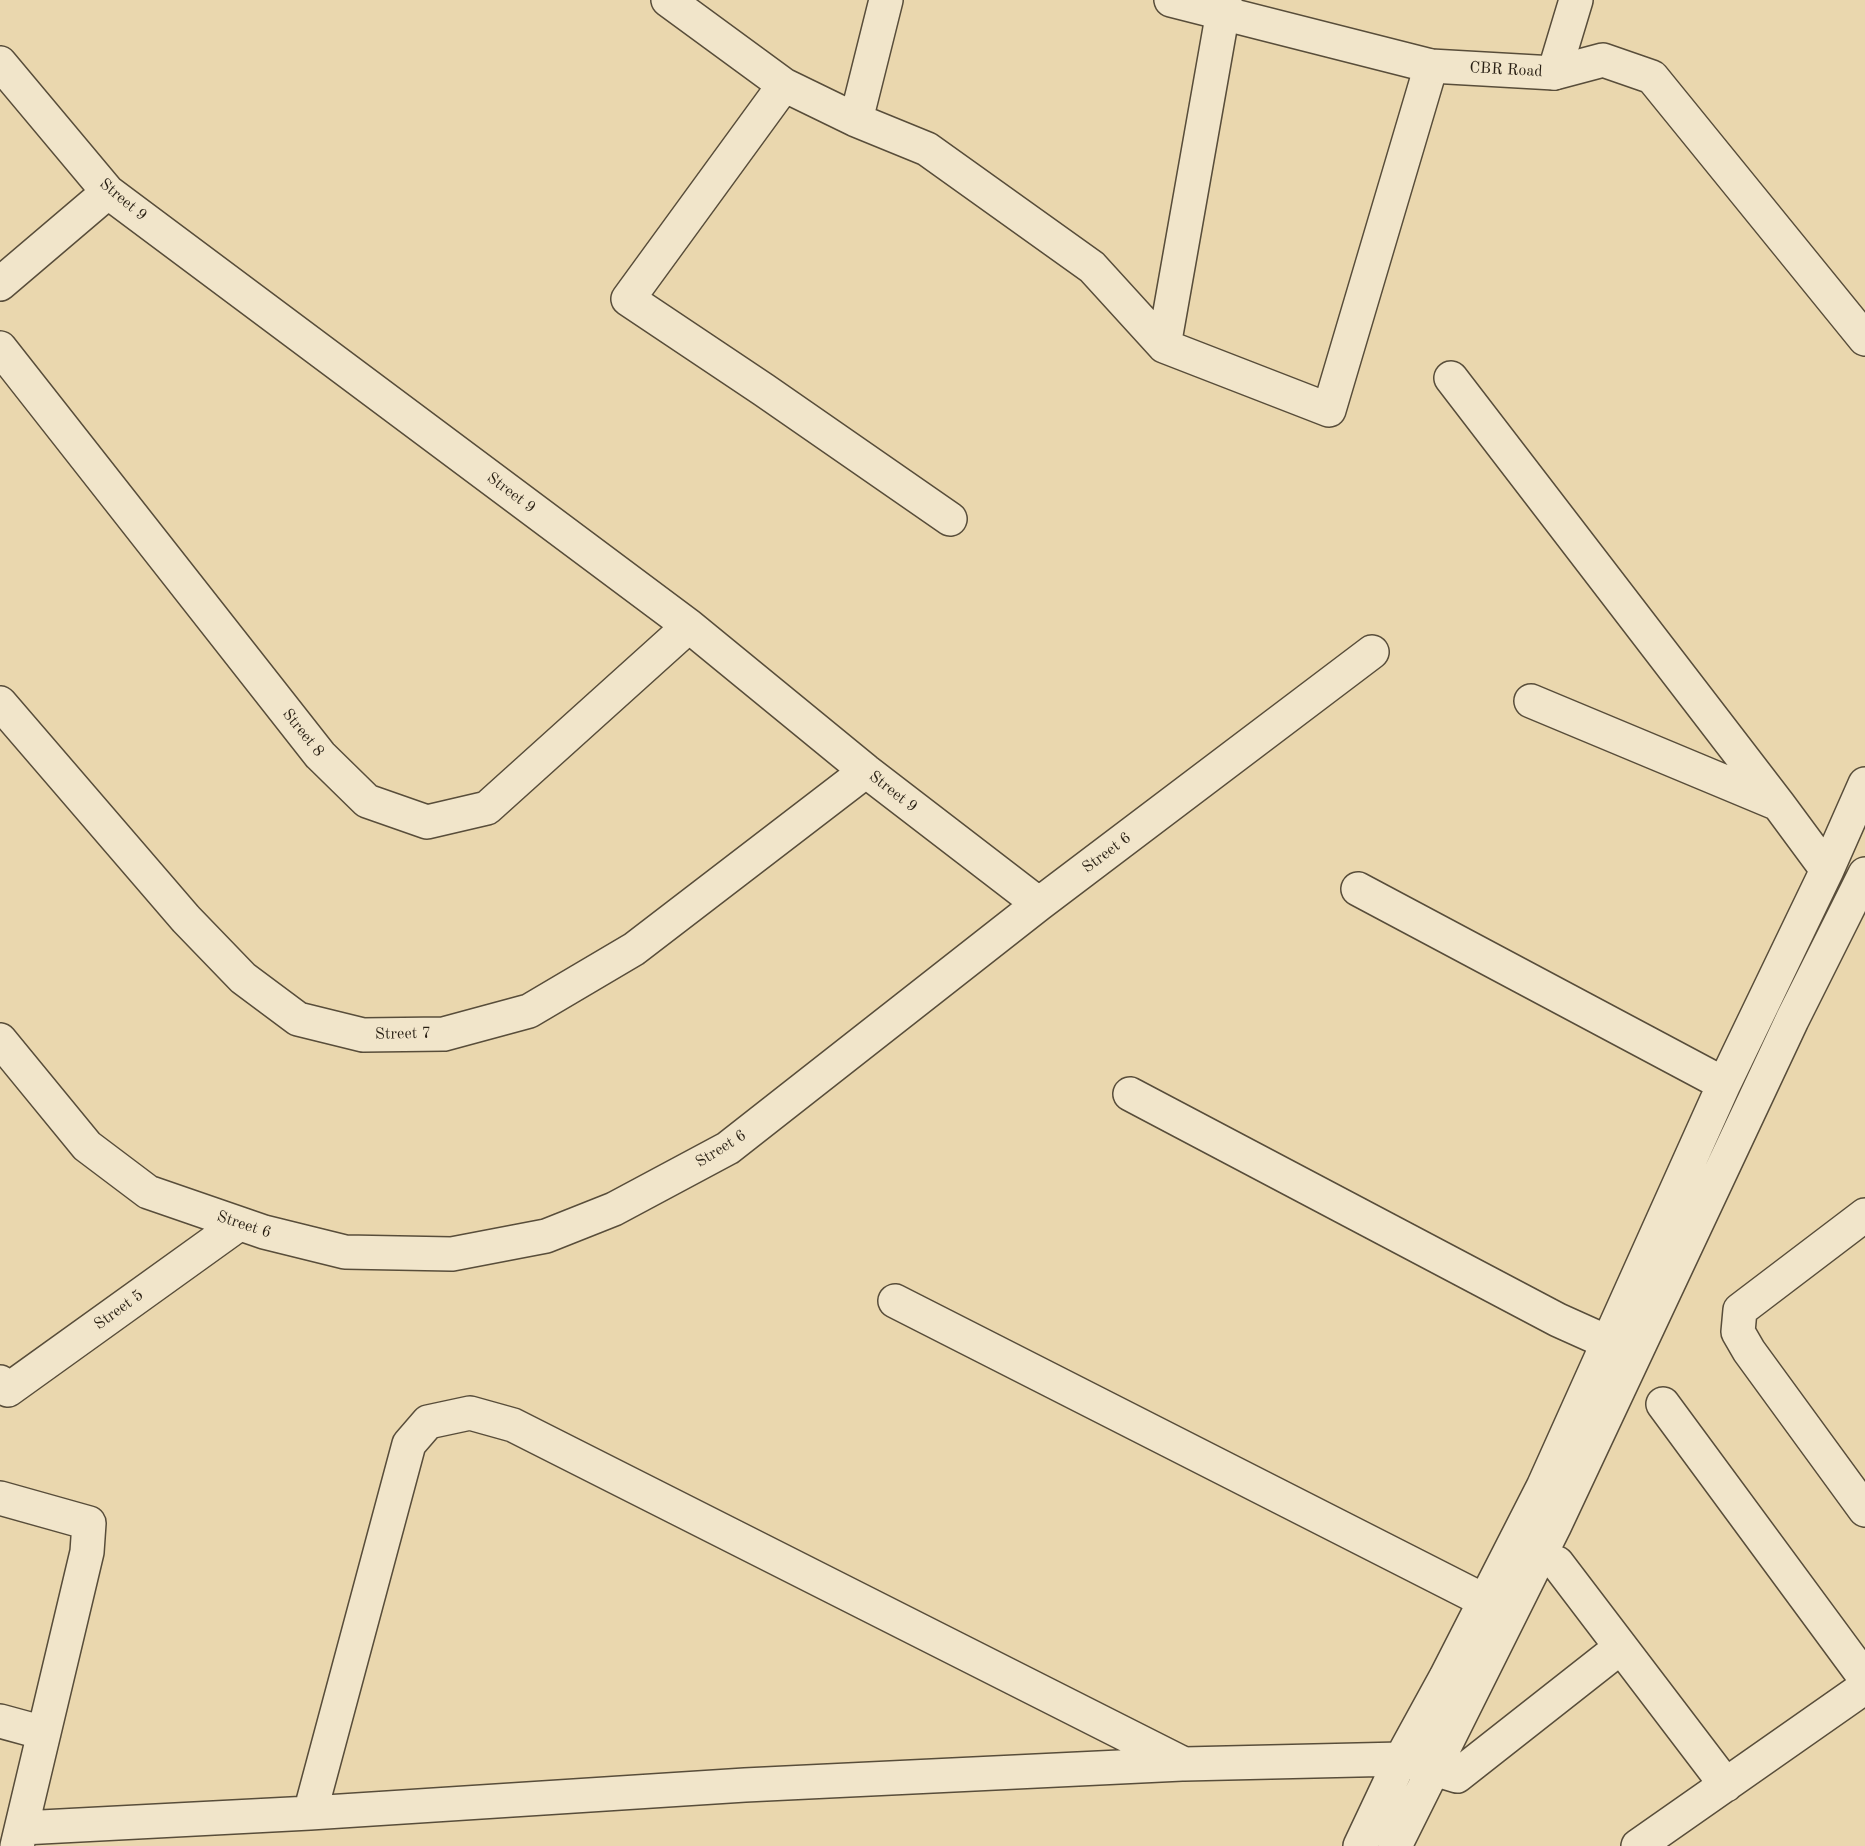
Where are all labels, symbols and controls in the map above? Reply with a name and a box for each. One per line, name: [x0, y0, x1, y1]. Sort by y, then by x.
street label: CBR Road: [1469, 58, 1543, 82]
street label: Street 9: [95, 175, 151, 225]
street label: Street 9: [483, 468, 539, 518]
street label: Street 8: [278, 705, 328, 761]
street label: Street 9: [865, 767, 921, 817]
street label: Street 6: [1079, 828, 1135, 878]
street label: Street 7: [375, 1024, 431, 1044]
street label: Street 6: [692, 1126, 750, 1172]
street label: Street 6: [214, 1207, 274, 1243]
street label: Street 5: [91, 1286, 147, 1334]

